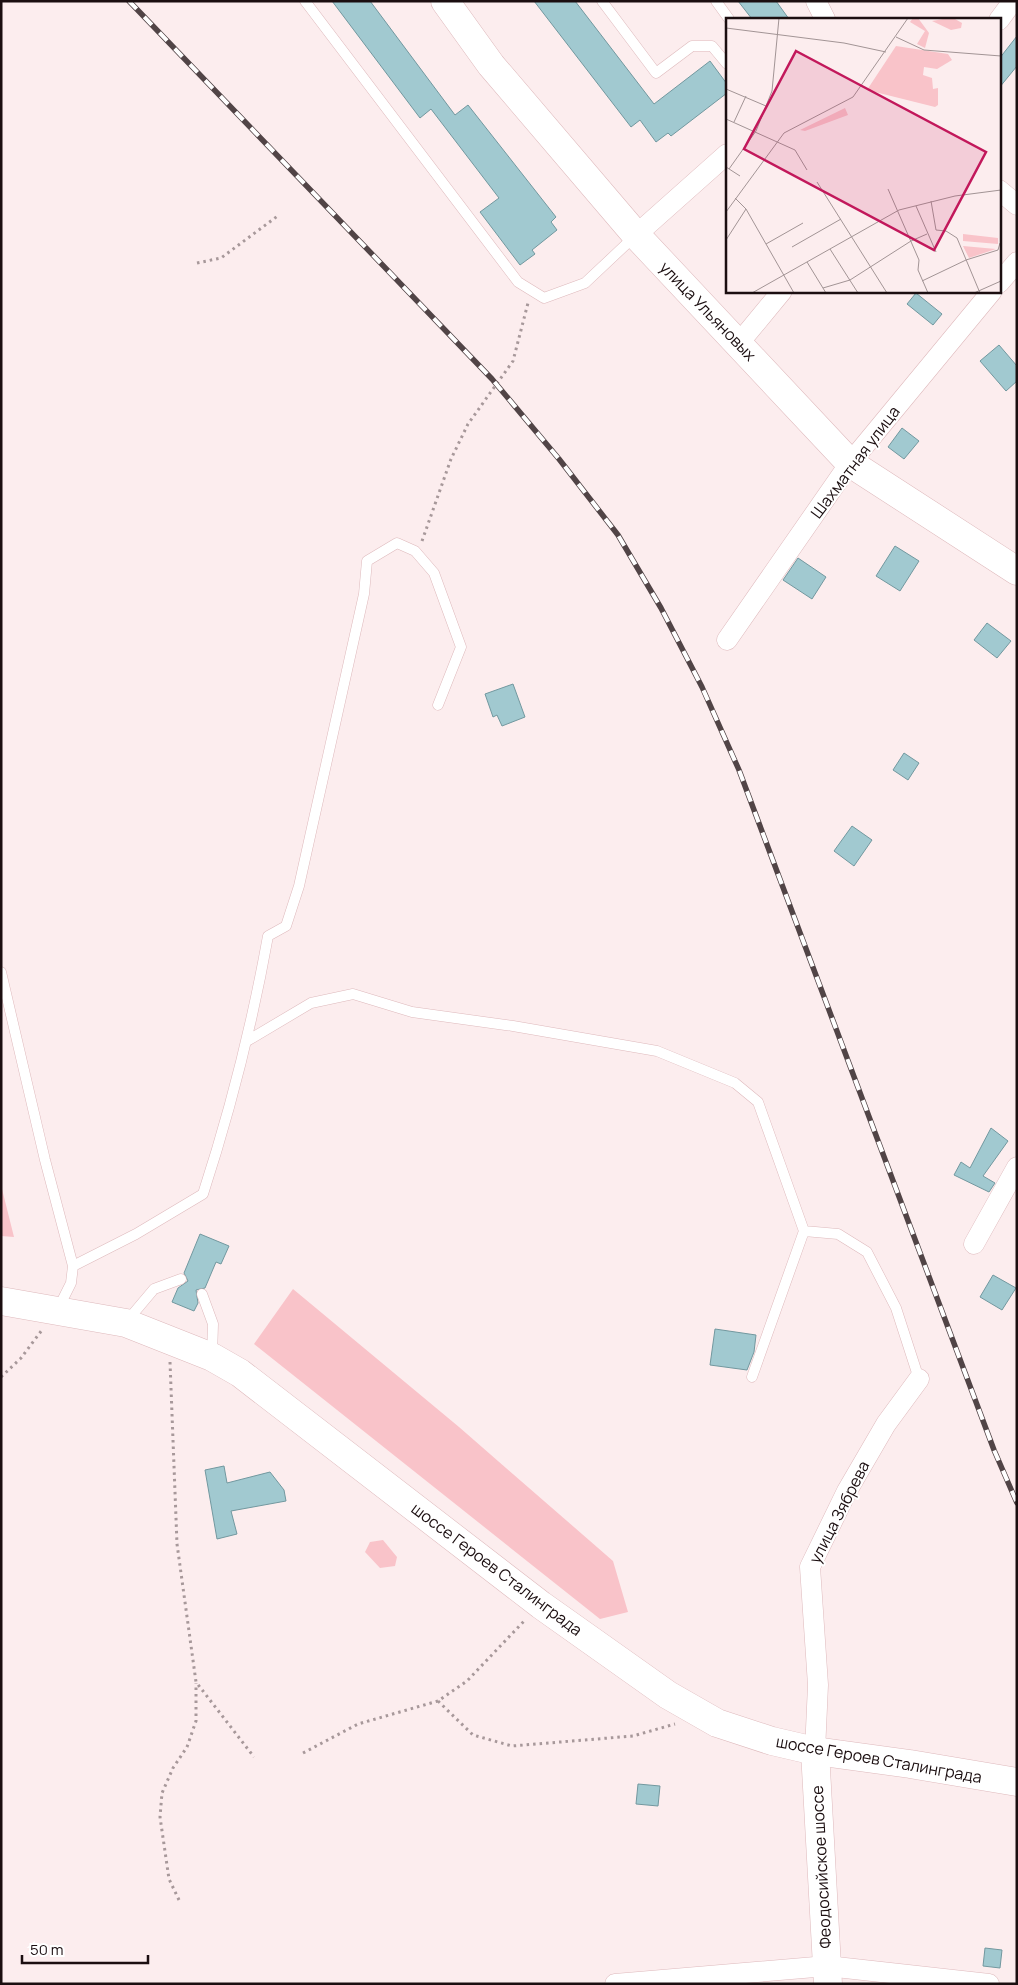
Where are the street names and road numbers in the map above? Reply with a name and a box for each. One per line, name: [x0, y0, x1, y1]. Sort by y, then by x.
street label: улица Ульяновых: [655, 256, 762, 366]
street label: Шахматная улица: [805, 401, 905, 523]
street label: улица Зябрева: [804, 1457, 874, 1567]
street label: шоссе Героев Сталинграда: [407, 1497, 587, 1641]
street label: шоссе Героев Сталинграда: [774, 1730, 984, 1788]
street label: Феодосийское шоссе: [806, 1785, 836, 1949]

